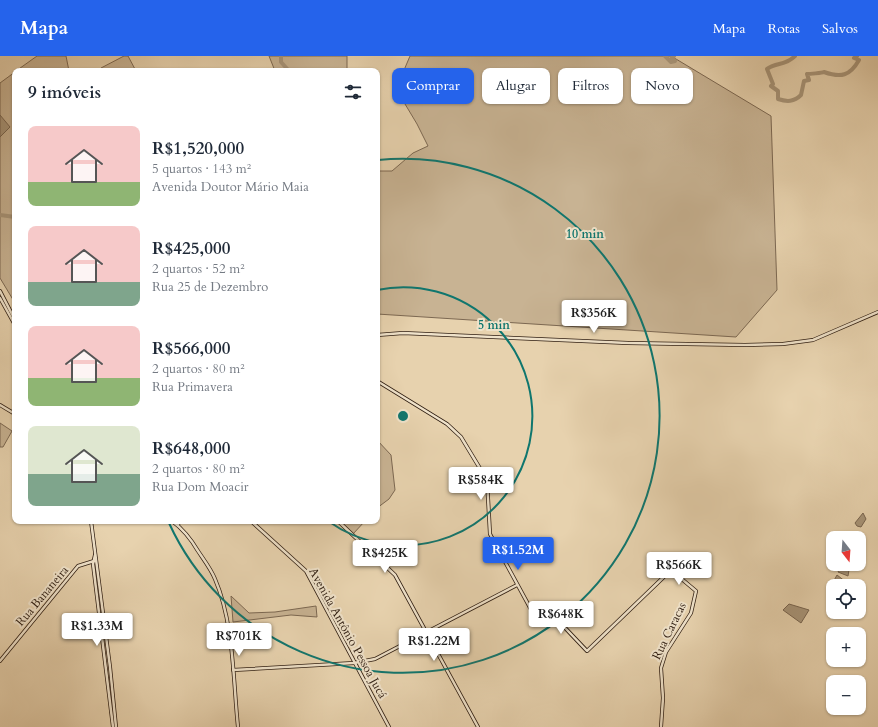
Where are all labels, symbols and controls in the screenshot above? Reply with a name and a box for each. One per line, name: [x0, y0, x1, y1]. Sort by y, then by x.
text: Mapa: [20, 15, 68, 41]
text: Mapa: [713, 19, 746, 38]
text: Rotas: [768, 19, 800, 38]
text: Salvos: [822, 19, 858, 38]
chip: Comprar: [392, 68, 474, 104]
chip: Alugar: [482, 68, 550, 104]
chip: Filtros: [558, 68, 623, 104]
chip: Novo: [631, 68, 693, 104]
text: 9 imóveis: [28, 81, 101, 104]
icon: filters: [342, 81, 364, 103]
text: R$1,520,000: [152, 137, 244, 160]
icon: home: [60, 142, 108, 190]
text: 5 quartos · 143 m²: [152, 160, 251, 178]
text: Avenida Doutor Mário Maia: [152, 178, 309, 196]
text: 10 min: [566, 226, 604, 242]
text: R$425,000: [152, 237, 230, 260]
icon: home: [60, 242, 108, 290]
text: 2 quartos · 52 m²: [152, 260, 245, 278]
text: Rua 25 de Dezembro: [152, 278, 268, 296]
pin: R$356K: [561, 300, 627, 334]
text: R$356K: [571, 304, 617, 322]
text: 5 min: [478, 317, 510, 333]
text: R$566,000: [152, 337, 230, 360]
icon: home: [60, 342, 108, 390]
text: 2 quartos · 80 m²: [152, 360, 245, 378]
text: Rua Primavera: [152, 378, 233, 396]
centre of rings: [396, 409, 410, 423]
text: R$648,000: [152, 437, 230, 460]
icon: home: [60, 442, 108, 490]
text: 2 quartos · 80 m²: [152, 460, 245, 478]
pin: R$584K: [448, 467, 514, 501]
text: R$584K: [458, 471, 504, 489]
text: Rua Dom Moacir: [152, 478, 249, 496]
north arrow: [826, 531, 866, 571]
map controls: [826, 531, 866, 715]
pin: R$1.52M: [481, 537, 555, 571]
pin: R$425K: [352, 540, 418, 574]
text: R$1.52M: [492, 541, 544, 559]
text: R$425K: [362, 544, 408, 562]
pin: R$566K: [646, 552, 712, 586]
text: R$566K: [656, 556, 702, 574]
street label: Rua Bananeira: [12, 562, 72, 629]
street label: Avenida Antônio Pessoa Jucá: [305, 565, 391, 702]
button: locate: [826, 579, 866, 619]
street label: Rua Caracas: [648, 600, 690, 662]
pin: R$648K: [528, 601, 594, 635]
text: R$648K: [538, 605, 584, 623]
pin: R$1.33M: [60, 613, 134, 647]
text: R$1.33M: [71, 617, 123, 635]
pin: R$701K: [206, 623, 272, 657]
text: R$701K: [216, 627, 262, 645]
button: +: [826, 627, 866, 667]
pin: R$1.22M: [397, 628, 471, 662]
text: R$1.22M: [408, 632, 460, 650]
button: −: [826, 675, 866, 715]

